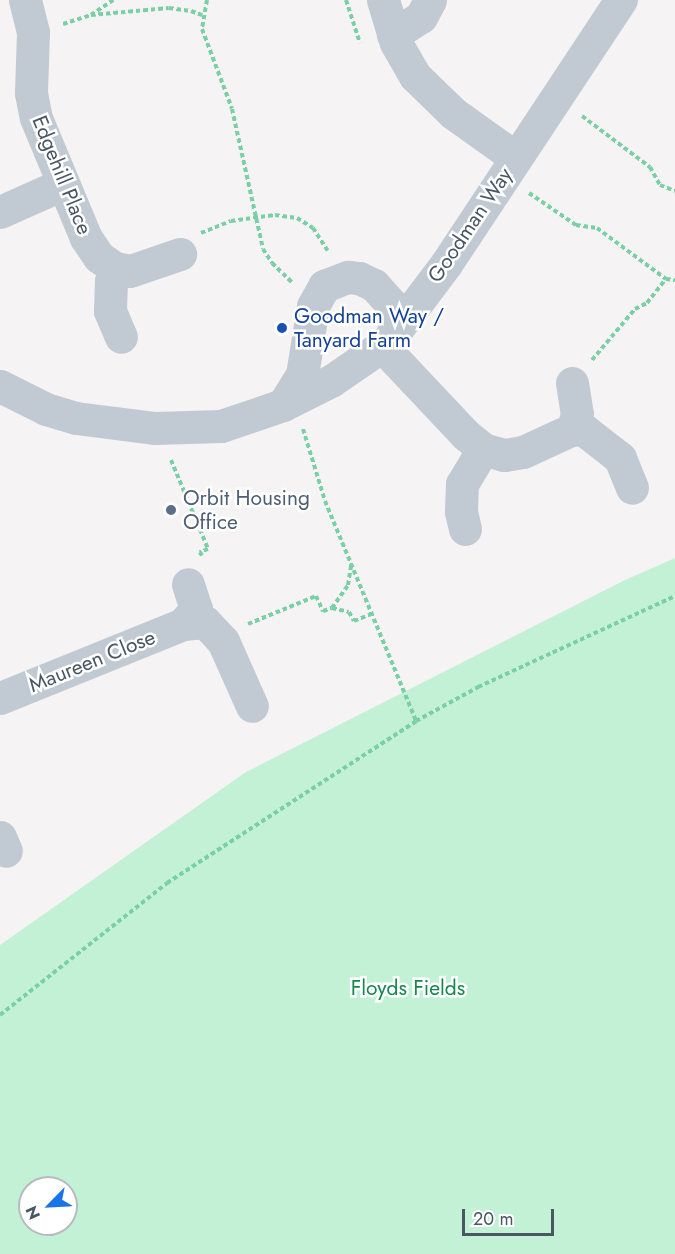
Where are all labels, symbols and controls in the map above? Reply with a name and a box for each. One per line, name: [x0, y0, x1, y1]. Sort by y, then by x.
street label: Edgehill Place: [27, 112, 97, 238]
street label: Goodman Way: [422, 163, 518, 287]
place label: Goodman Way / Tanyard Farm: [294, 303, 444, 353]
marker: Goodman Way / Tanyard Farm: [275, 321, 289, 335]
place label: Orbit Housing Office: [183, 485, 310, 535]
marker: Orbit Housing Office: [164, 503, 178, 517]
street label: Maureen Close: [25, 624, 159, 698]
park label: Floyds Fields: [351, 975, 465, 1001]
north arrow: [18, 1176, 78, 1236]
scale bar: [465, 1197, 556, 1235]
text: N: [20, 1202, 46, 1223]
text: 20 m: [473, 1206, 513, 1232]

